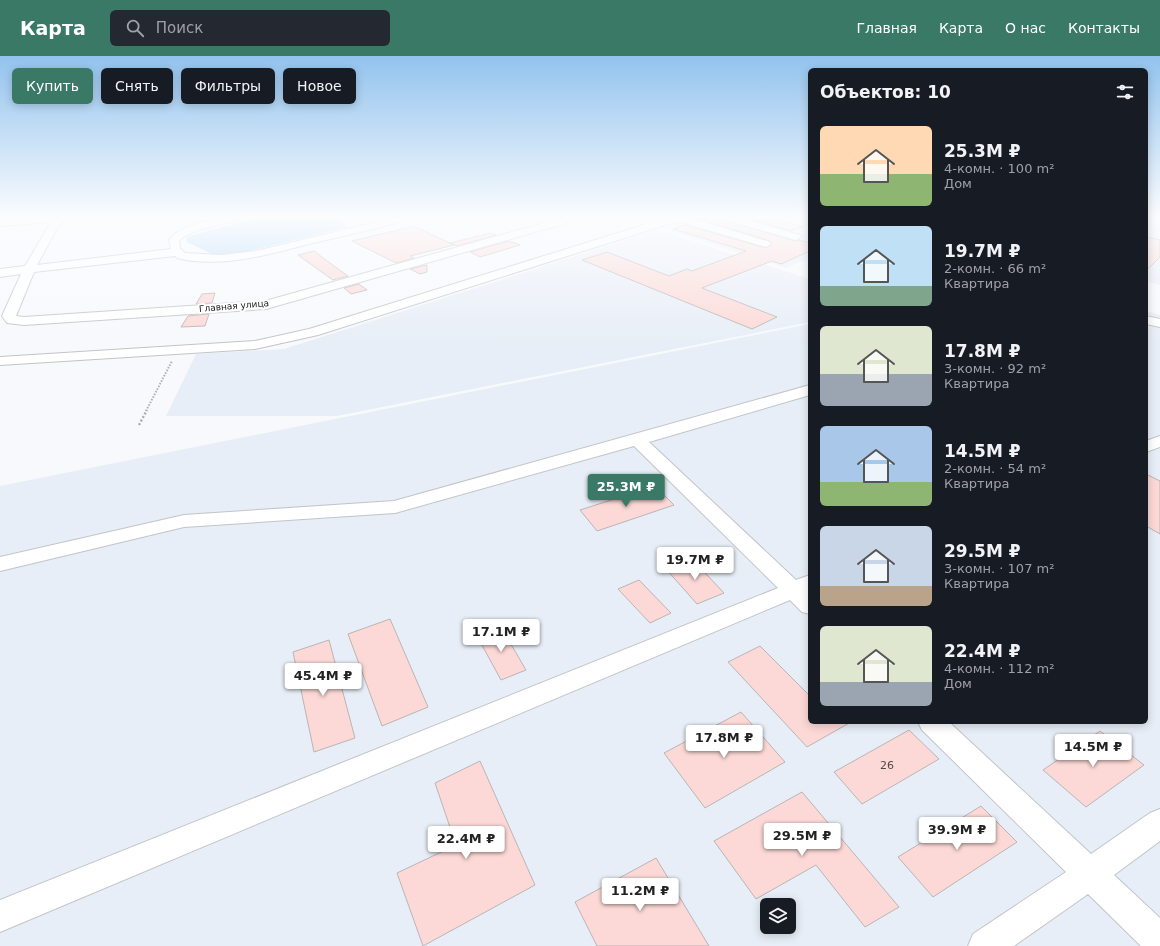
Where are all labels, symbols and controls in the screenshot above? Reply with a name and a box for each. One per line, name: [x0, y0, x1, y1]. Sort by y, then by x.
search box: [110, 10, 390, 46]
text: Карта: [20, 17, 86, 39]
icon: search: [124, 17, 146, 39]
text: Поиск: [156, 19, 203, 37]
text: Главная: [856, 20, 917, 36]
text: Карта: [939, 20, 983, 36]
text: О нас: [1005, 20, 1046, 36]
text: Контакты: [1068, 20, 1140, 36]
chip: Купить: [12, 68, 93, 104]
chip: Снять: [101, 68, 173, 104]
chip: Фильтры: [181, 68, 275, 104]
chip: Новое: [283, 68, 356, 104]
icon: filters: [1114, 81, 1136, 103]
text: Объектов: 10: [820, 82, 951, 102]
text: 25.3M ₽: [944, 141, 1021, 161]
icon: home: [852, 142, 900, 190]
text: 4-комн. · 100 m²: [944, 161, 1054, 176]
text: Дом: [944, 176, 972, 191]
text: 19.7M ₽: [944, 241, 1021, 261]
icon: home: [852, 242, 900, 290]
text: 2-комн. · 66 m²: [944, 261, 1046, 276]
text: Квартира: [944, 276, 1009, 291]
street label: Главная улица: [199, 298, 269, 314]
text: 17.8M ₽: [944, 341, 1021, 361]
icon: home: [852, 342, 900, 390]
text: 3-комн. · 92 m²: [944, 361, 1046, 376]
text: Квартира: [944, 376, 1009, 391]
text: 14.5M ₽: [944, 441, 1021, 461]
icon: home: [852, 442, 900, 490]
text: 2-комн. · 54 m²: [944, 461, 1046, 476]
pin: 25.3M ₽: [589, 474, 663, 508]
text: Квартира: [944, 476, 1009, 491]
text: 25.3M ₽: [597, 479, 655, 494]
text: 29.5M ₽: [944, 541, 1021, 561]
icon: home: [852, 542, 900, 590]
pin: 19.7M ₽: [658, 547, 732, 581]
text: 19.7M ₽: [666, 552, 724, 567]
text: 3-комн. · 107 m²: [944, 561, 1054, 576]
text: Квартира: [944, 576, 1009, 591]
pin: 17.1M ₽: [464, 619, 538, 653]
text: 17.1M ₽: [472, 624, 530, 639]
text: 22.4M ₽: [944, 641, 1021, 661]
icon: home: [852, 642, 900, 690]
text: 4-комн. · 112 m²: [944, 661, 1054, 676]
pin: 45.4M ₽: [286, 663, 360, 697]
text: 45.4M ₽: [294, 668, 352, 683]
text: Дом: [944, 676, 972, 691]
pin: 17.8M ₽: [687, 725, 761, 759]
text: 17.8M ₽: [695, 730, 753, 745]
pin: 14.5M ₽: [1056, 734, 1130, 768]
text: 14.5M ₽: [1064, 739, 1122, 754]
house number: 26: [880, 759, 894, 772]
pin: 39.9M ₽: [920, 817, 994, 851]
text: 39.9M ₽: [928, 822, 986, 837]
pin: 29.5M ₽: [765, 823, 839, 857]
pin: 22.4M ₽: [429, 826, 503, 860]
text: 29.5M ₽: [773, 828, 831, 843]
text: 22.4M ₽: [437, 831, 495, 846]
pin: 11.2M ₽: [603, 878, 677, 912]
text: 11.2M ₽: [611, 883, 669, 898]
map controls: [760, 898, 796, 934]
button: layers: [760, 898, 796, 934]

